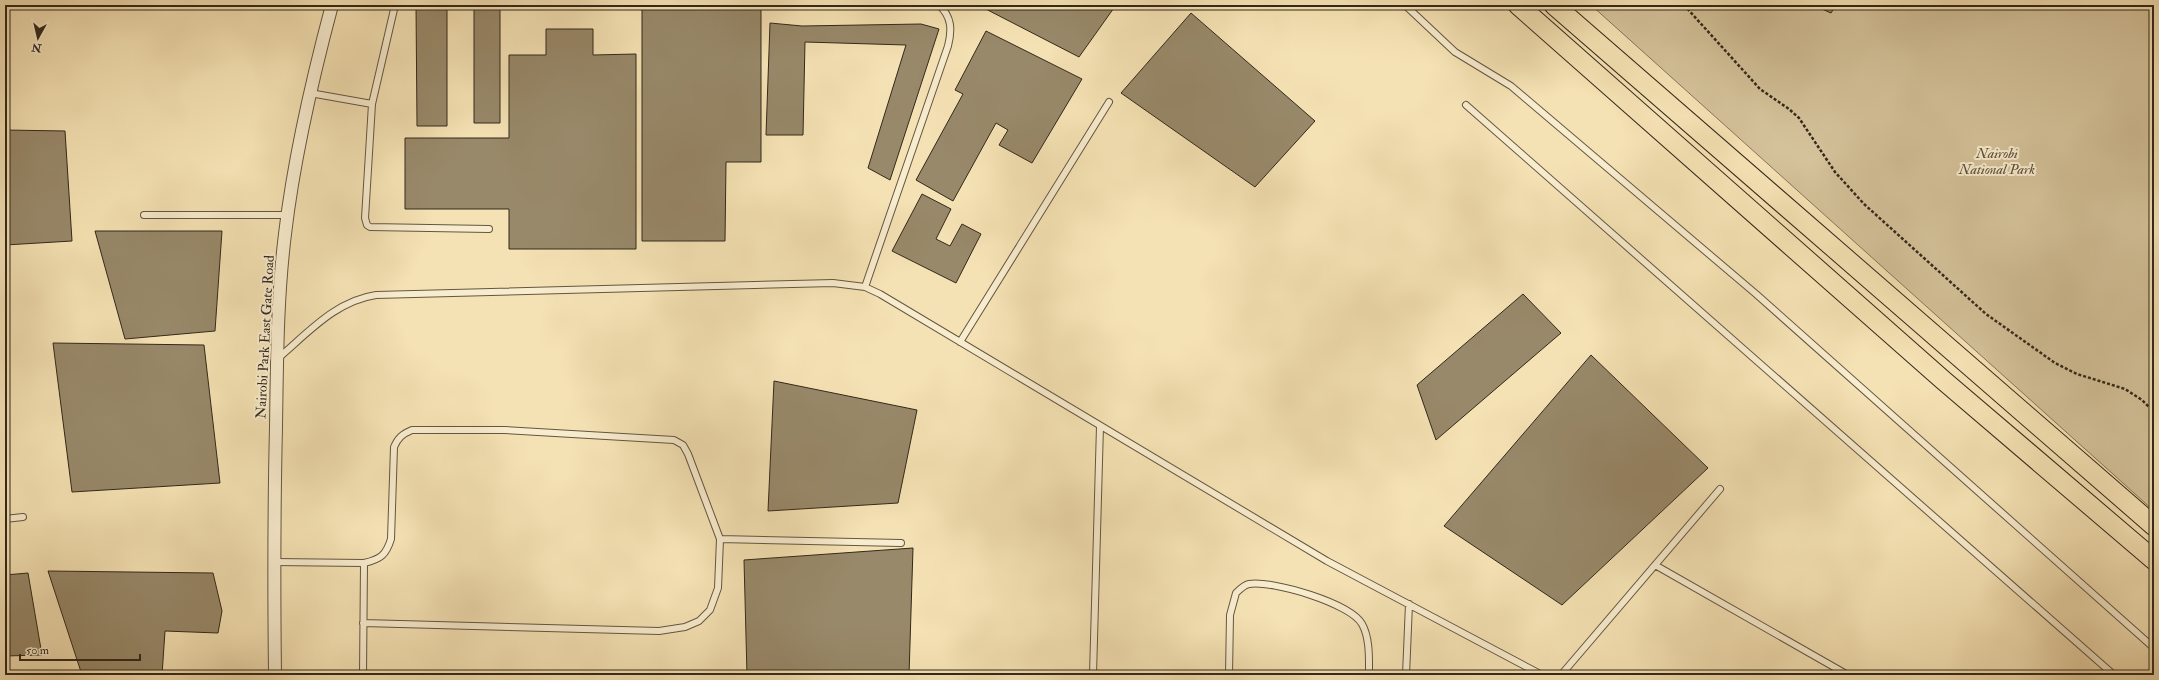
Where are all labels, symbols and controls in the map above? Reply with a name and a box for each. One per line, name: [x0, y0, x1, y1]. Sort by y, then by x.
north arrow: [18, 18, 58, 58]
text: N: [30, 40, 43, 55]
park label: Nairobi National Park: [1958, 145, 2035, 178]
street label: Nairobi Park East Gate Road: [252, 255, 278, 419]
scale bar: [20, 636, 140, 662]
text: 50 m: [26, 643, 50, 658]

